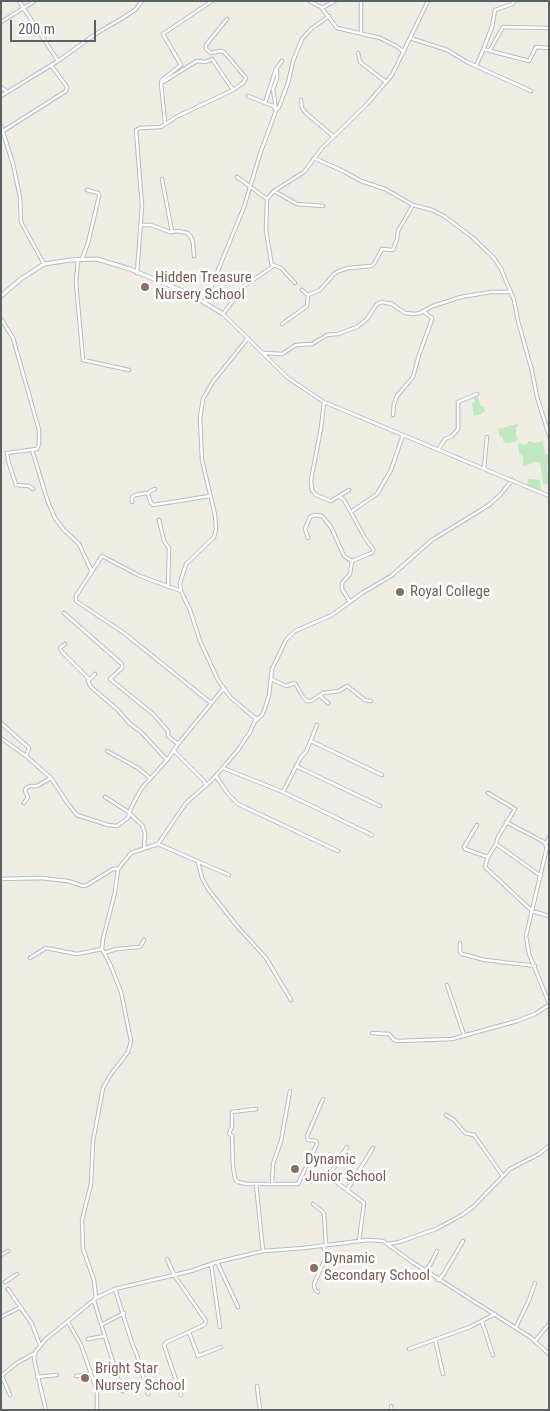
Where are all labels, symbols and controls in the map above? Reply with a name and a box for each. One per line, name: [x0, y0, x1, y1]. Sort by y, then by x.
scale bar: [12, 10, 99, 42]
text: 200 m: [18, 20, 55, 38]
place label: Hidden Treasure Nursery School: [155, 269, 252, 304]
marker: Hidden Treasure Nursery School: [139, 281, 151, 293]
place label: Royal College: [410, 583, 490, 601]
marker: Royal College: [394, 586, 406, 598]
place label: Dynamic Junior School: [305, 1151, 386, 1186]
marker: Dynamic Junior School: [289, 1163, 301, 1175]
place label: Dynamic Secondary School: [324, 1250, 430, 1285]
marker: Dynamic Secondary School: [308, 1262, 320, 1274]
place label: Bright Star Nursery School: [95, 1360, 185, 1395]
marker: Bright Star Nursery School: [79, 1372, 91, 1384]

